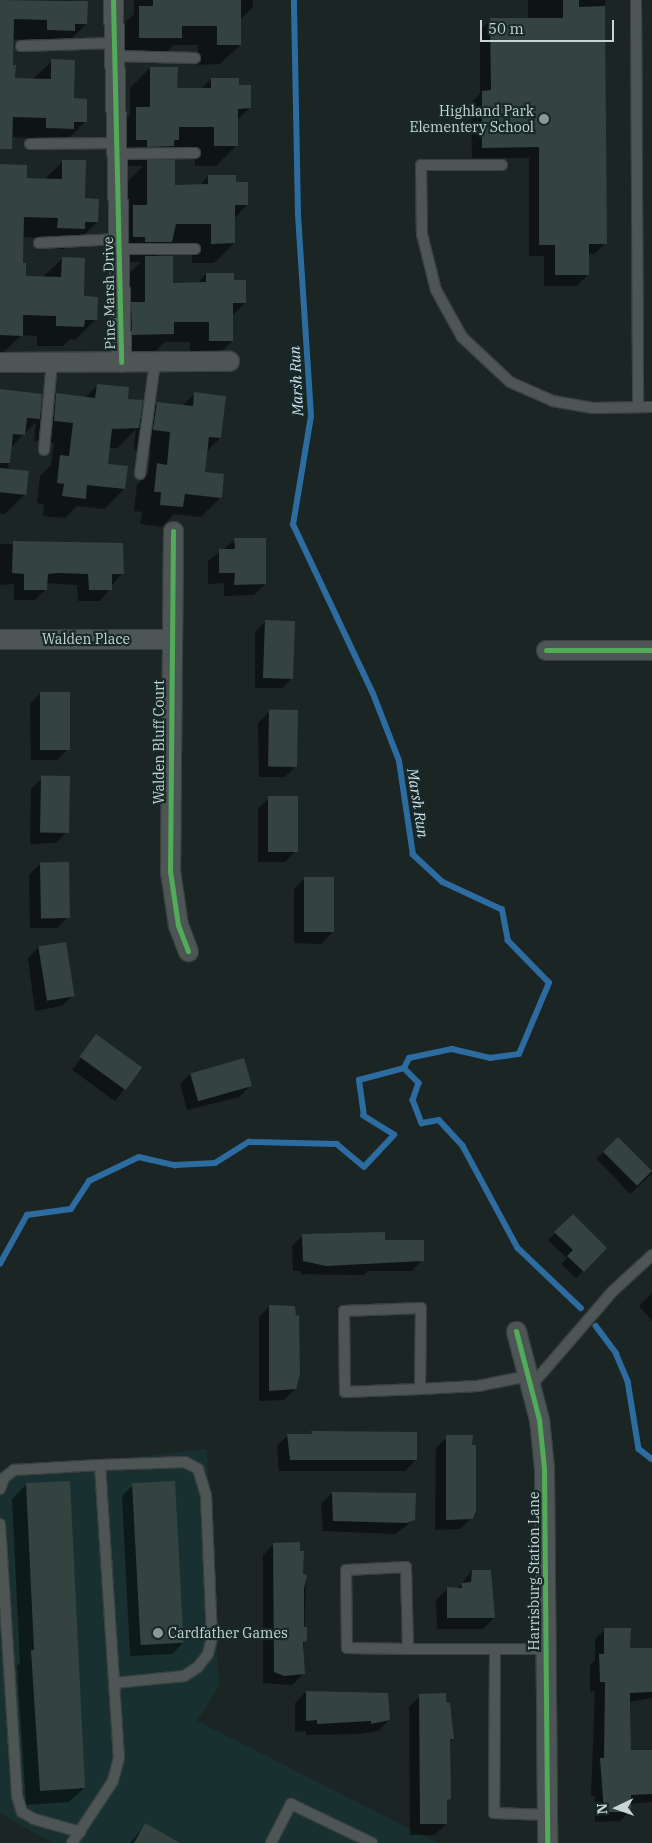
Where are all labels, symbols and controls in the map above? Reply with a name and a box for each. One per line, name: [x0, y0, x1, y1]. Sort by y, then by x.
scale bar: [482, 10, 616, 42]
text: 50 m: [488, 19, 524, 38]
place label: Highland Park Elementery School: [409, 103, 534, 136]
marker: Highland Park Elementery School: [538, 113, 550, 125]
street label: Pine Marsh Drive: [100, 236, 118, 350]
water label: Marsh Run: [285, 346, 307, 416]
street label: Walden Place: [42, 631, 130, 647]
street label: Walden Bluff Court: [151, 680, 167, 804]
water label: Marsh Run: [404, 767, 432, 839]
street label: Harrisburg Station Lane: [526, 1492, 542, 1650]
place label: Cardfather Games: [168, 1625, 288, 1641]
marker: Cardfather Games: [152, 1627, 164, 1639]
north arrow: [592, 1783, 642, 1833]
text: N: [593, 1803, 611, 1815]

